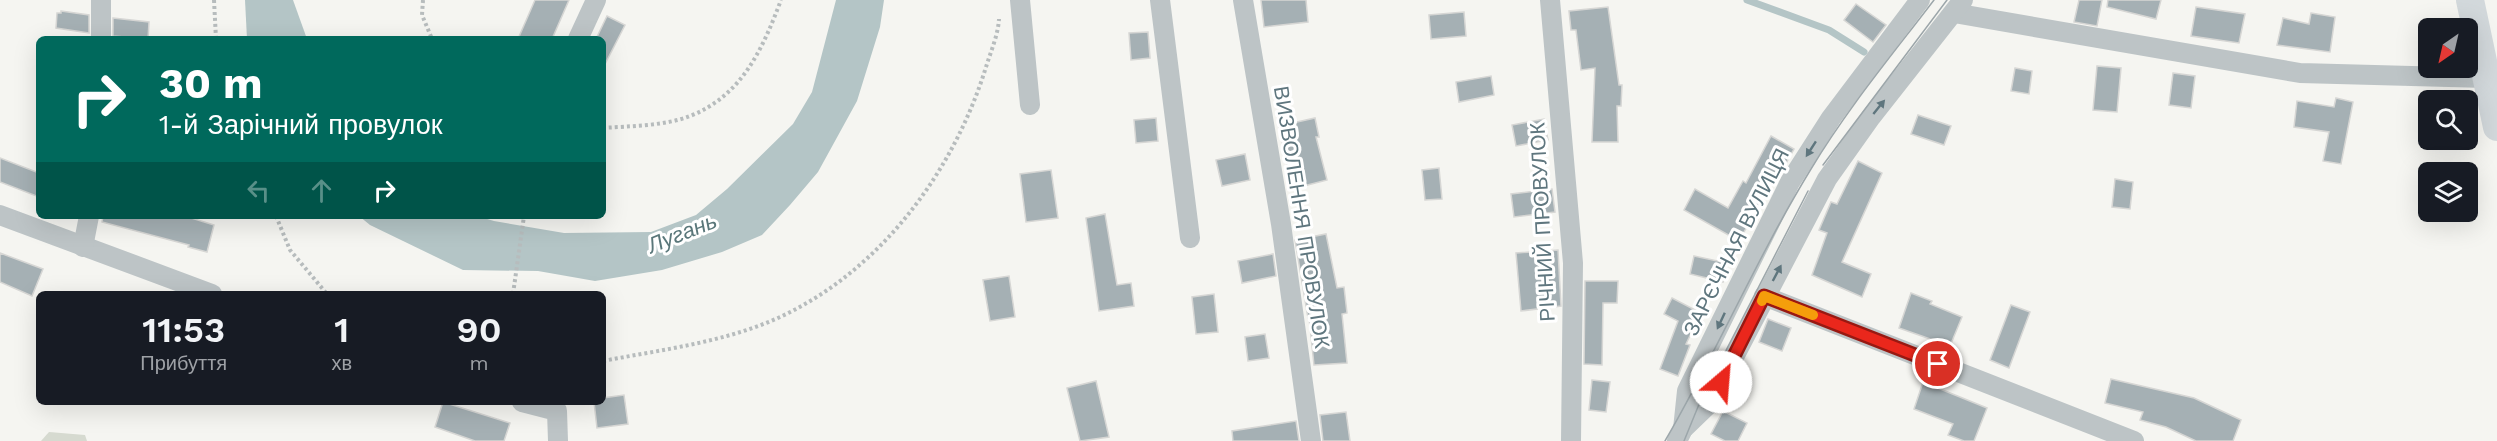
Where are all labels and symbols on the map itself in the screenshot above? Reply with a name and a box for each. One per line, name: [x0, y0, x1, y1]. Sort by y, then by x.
north arrow: [2418, 18, 2478, 78]
street label: ВИЗВОЛЕННЯ ПРОВУЛОК: [1269, 84, 1335, 351]
one-way arrow: [1872, 99, 1885, 115]
street label: РІЧНИЙ ПРОВУЛОК: [1524, 121, 1560, 322]
one-way arrow: [1806, 141, 1817, 157]
street label: ЗАРЄЧНАЯ ВУЛИЦЯ: [1678, 144, 1794, 340]
water label: Лугань: [642, 208, 720, 259]
one-way arrow: [1772, 264, 1782, 281]
one-way arrow: [1716, 313, 1725, 330]
pin: [1912, 338, 1963, 389]
position arrow: [1689, 350, 1753, 414]

